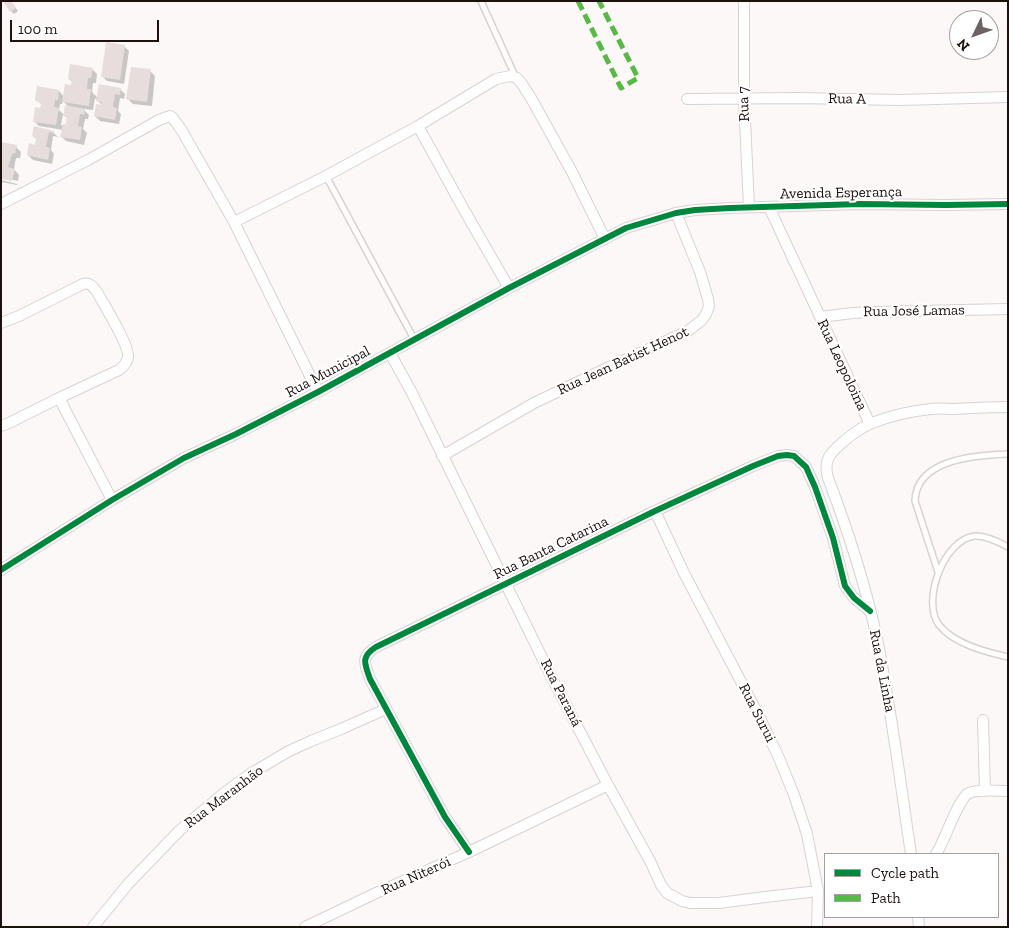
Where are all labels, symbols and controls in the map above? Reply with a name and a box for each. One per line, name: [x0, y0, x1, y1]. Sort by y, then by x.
scale bar: [12, 10, 161, 42]
north arrow: [949, 10, 999, 60]
text: 100 m: [18, 20, 57, 38]
text: N: [953, 35, 973, 54]
street label: Rua 7: [734, 86, 754, 122]
street label: Rua A: [828, 90, 866, 108]
street label: Avenida Esperança: [780, 183, 902, 203]
street label: Rua José Lamas: [863, 301, 965, 321]
street label: Rua Leopoloina: [813, 316, 871, 414]
street label: Rua Jean Batist Henot: [555, 323, 691, 399]
street label: Rua Municipal: [283, 342, 373, 402]
street label: Rua Banta Catarina: [491, 512, 611, 584]
street label: Rua da Linha: [865, 628, 899, 714]
street label: Rua Paraná: [536, 656, 586, 730]
street label: Rua Surui: [735, 681, 779, 745]
street label: Rua Maranhão: [181, 761, 267, 833]
street label: Rua Niterói: [378, 853, 454, 899]
legend: [824, 853, 999, 918]
text: Cycle path: [871, 864, 939, 882]
text: Path: [871, 889, 901, 907]

